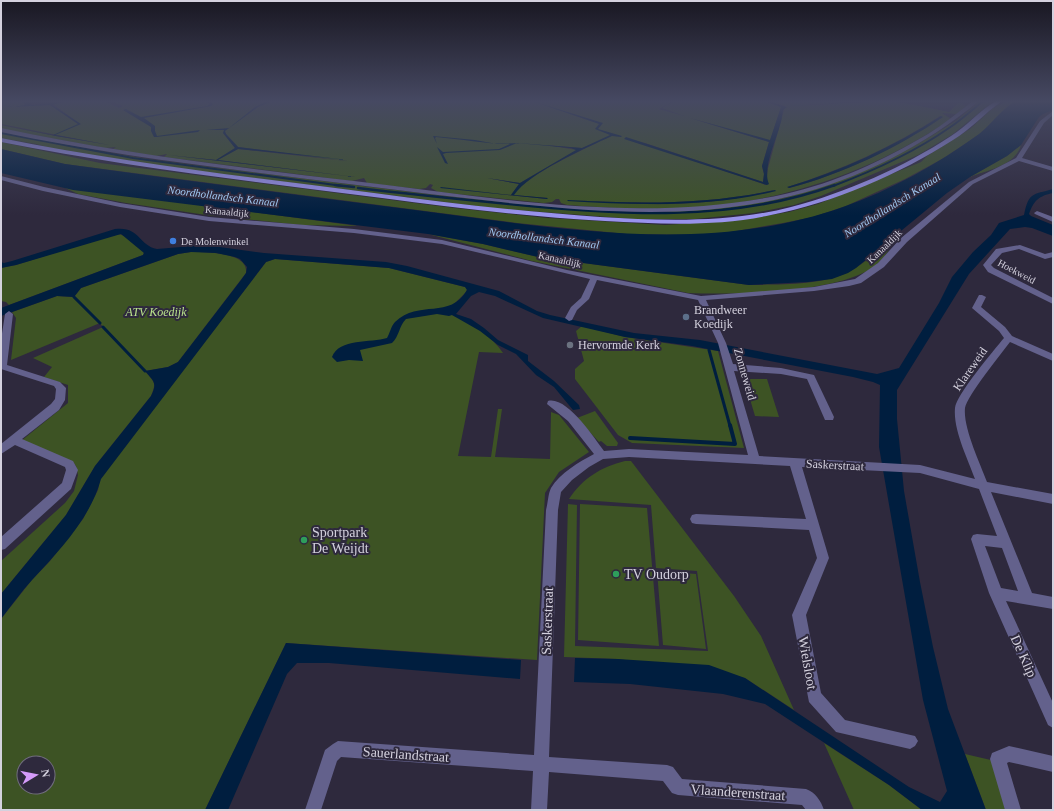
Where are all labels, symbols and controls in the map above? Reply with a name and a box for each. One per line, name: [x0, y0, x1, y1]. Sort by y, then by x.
water label: Noordhollandsch Kanaal: [841, 170, 942, 240]
water label: Noordhollandsch Kanaal: [166, 183, 279, 209]
street label: Kanaaldijk: [205, 204, 249, 219]
water label: Noordhollandsch Kanaal: [487, 225, 600, 251]
street label: Kanaaldijk: [865, 227, 904, 266]
marker: De Molenwinkel: [168, 236, 178, 246]
place label: De Molenwinkel: [181, 236, 249, 247]
street label: Kanaaldijk: [537, 249, 582, 270]
street label: Hoekweid: [996, 257, 1037, 286]
place label: Brandweer Koedijk: [694, 303, 747, 331]
park label: ATV Koedijk: [125, 305, 187, 319]
marker: Brandweer Koedijk: [681, 312, 691, 322]
place label: Hervormde Kerk: [578, 338, 660, 352]
marker: Hervormde Kerk: [565, 340, 575, 350]
street label: Klareweid: [950, 345, 990, 393]
street label: Zonneweid: [731, 346, 759, 402]
street label: Saskerstraat: [806, 456, 865, 474]
place label: Sportpark De Weijdt: [312, 525, 369, 556]
marker: Sportpark De Weijdt: [299, 535, 309, 545]
place label: TV Oudorp: [624, 567, 689, 582]
marker: TV Oudorp: [611, 569, 621, 579]
street label: Saskerstraat: [539, 587, 556, 655]
street label: De Klip: [1008, 633, 1039, 680]
street label: Wielsloot: [795, 635, 820, 691]
street label: Sauerlandstraat: [362, 744, 450, 765]
north arrow: [16, 755, 56, 795]
text: N: [39, 768, 52, 778]
street label: Vlaanderenstraat: [690, 782, 786, 803]

